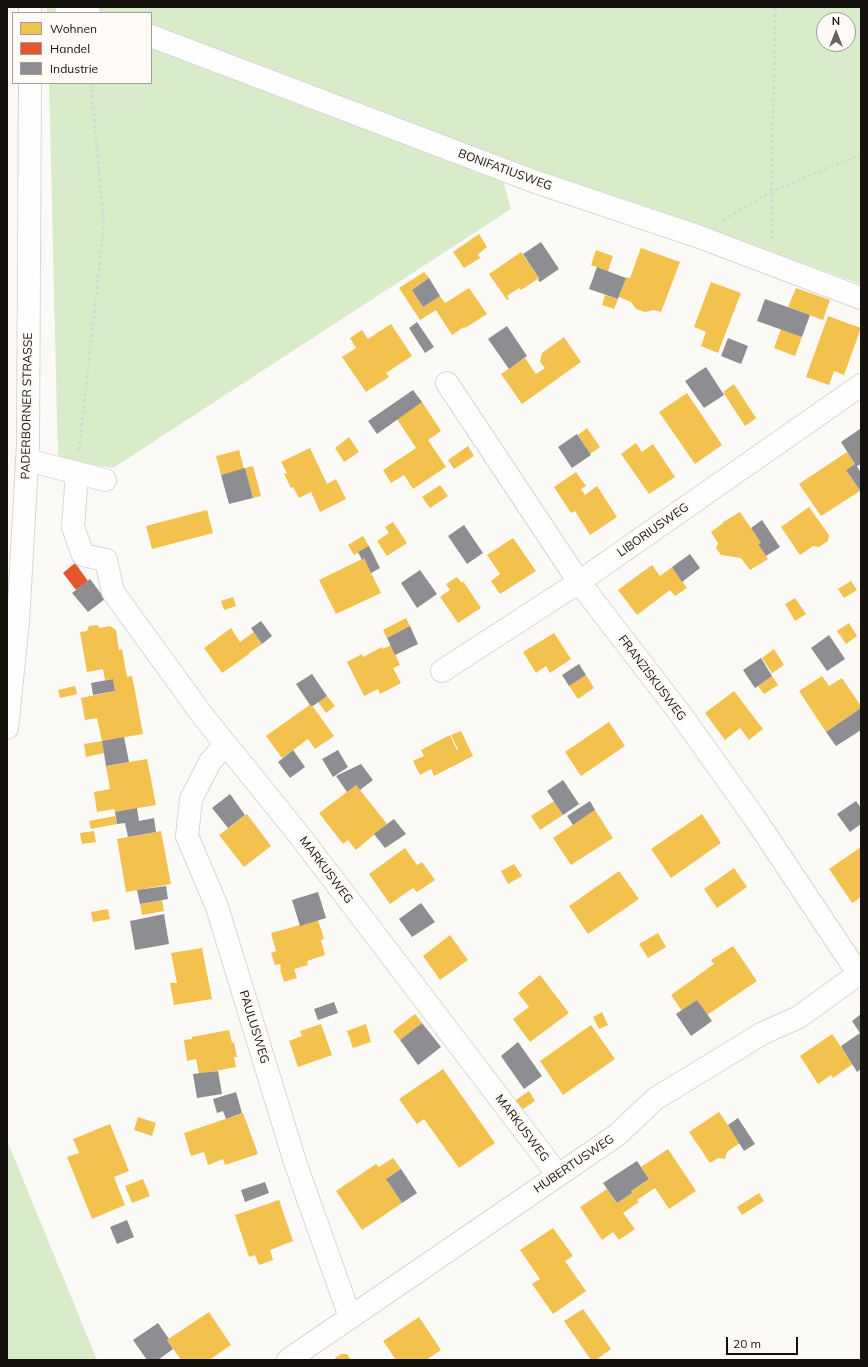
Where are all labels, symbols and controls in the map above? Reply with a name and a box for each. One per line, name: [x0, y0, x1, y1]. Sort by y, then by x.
legend: [12, 12, 152, 84]
north arrow: [816, 12, 856, 52]
text: N: [832, 14, 840, 28]
text: Wohnen: [50, 21, 97, 36]
text: Handel: [50, 41, 90, 56]
text: Industrie: [50, 61, 98, 76]
street label: BONIFATIUSWEG: [456, 146, 554, 194]
street label: PADERBORNER STRASSE: [19, 333, 35, 479]
street label: LIBORIUSWEG: [615, 500, 691, 560]
street label: FRANZISKUSWEG: [615, 632, 689, 724]
street label: MARKUSWEG: [296, 834, 356, 906]
street label: PAULUSWEG: [236, 989, 272, 1065]
street label: MARKUSWEG: [492, 1092, 552, 1164]
street label: HUBERTUSWEG: [531, 1132, 617, 1196]
scale bar: [728, 1329, 800, 1355]
text: 20 m: [733, 1336, 761, 1351]

